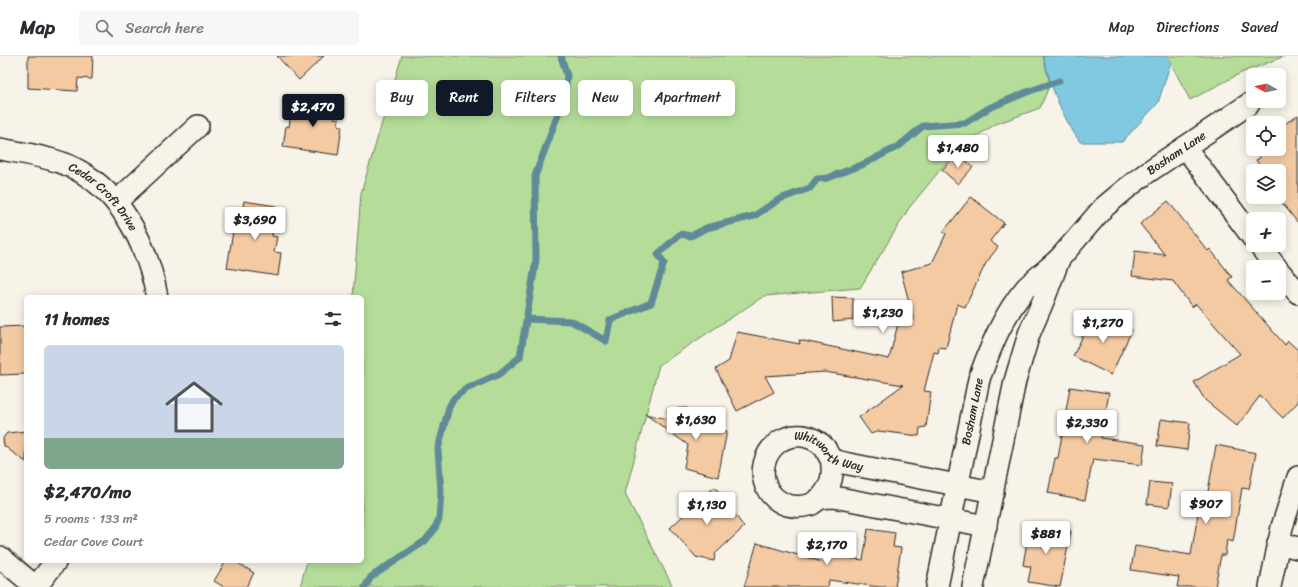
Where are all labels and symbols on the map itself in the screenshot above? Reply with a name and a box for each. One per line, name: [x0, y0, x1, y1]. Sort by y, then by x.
north arrow: [1246, 68, 1286, 108]
pin: $2,470: [280, 94, 346, 128]
street label: Bosham Lane: [1142, 125, 1211, 181]
pin: $1,480: [925, 135, 991, 169]
street label: Cedar Croft Drive: [65, 156, 144, 235]
pin: $3,690: [222, 207, 288, 241]
pin: $1,230: [850, 300, 916, 334]
pin: $1,270: [1070, 310, 1136, 344]
street label: Bosham Lane: [955, 376, 990, 447]
pin: $1,630: [663, 407, 729, 441]
pin: $2,330: [1054, 410, 1120, 444]
street label: Whitworth Way: [794, 425, 866, 478]
pin: $907: [1182, 491, 1230, 525]
pin: $1,130: [674, 492, 740, 526]
pin: $881: [1022, 521, 1070, 555]
pin: $2,170: [794, 532, 860, 566]

